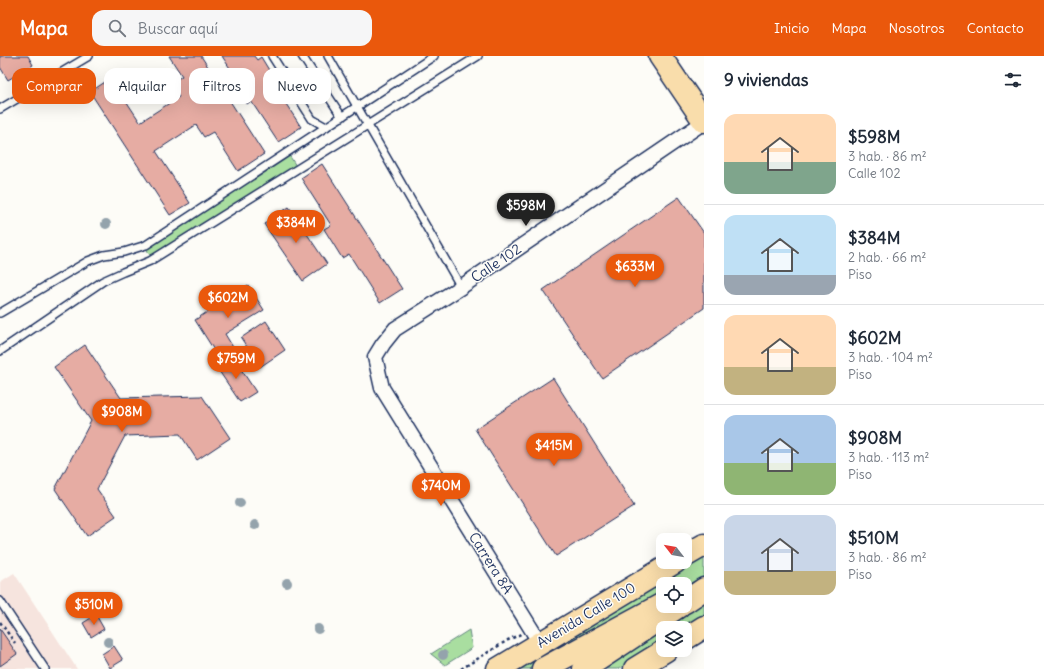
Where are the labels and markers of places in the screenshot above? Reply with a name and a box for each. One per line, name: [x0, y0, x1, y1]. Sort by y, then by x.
pin: $598M: [498, 193, 554, 227]
pin: $384M: [268, 210, 324, 244]
pin: $633M: [607, 254, 663, 288]
pin: $602M: [200, 285, 256, 319]
pin: $759M: [208, 346, 264, 380]
pin: $908M: [94, 399, 150, 433]
pin: $415M: [526, 433, 582, 467]
pin: $740M: [413, 473, 469, 507]
pin: $510M: [66, 592, 122, 626]

